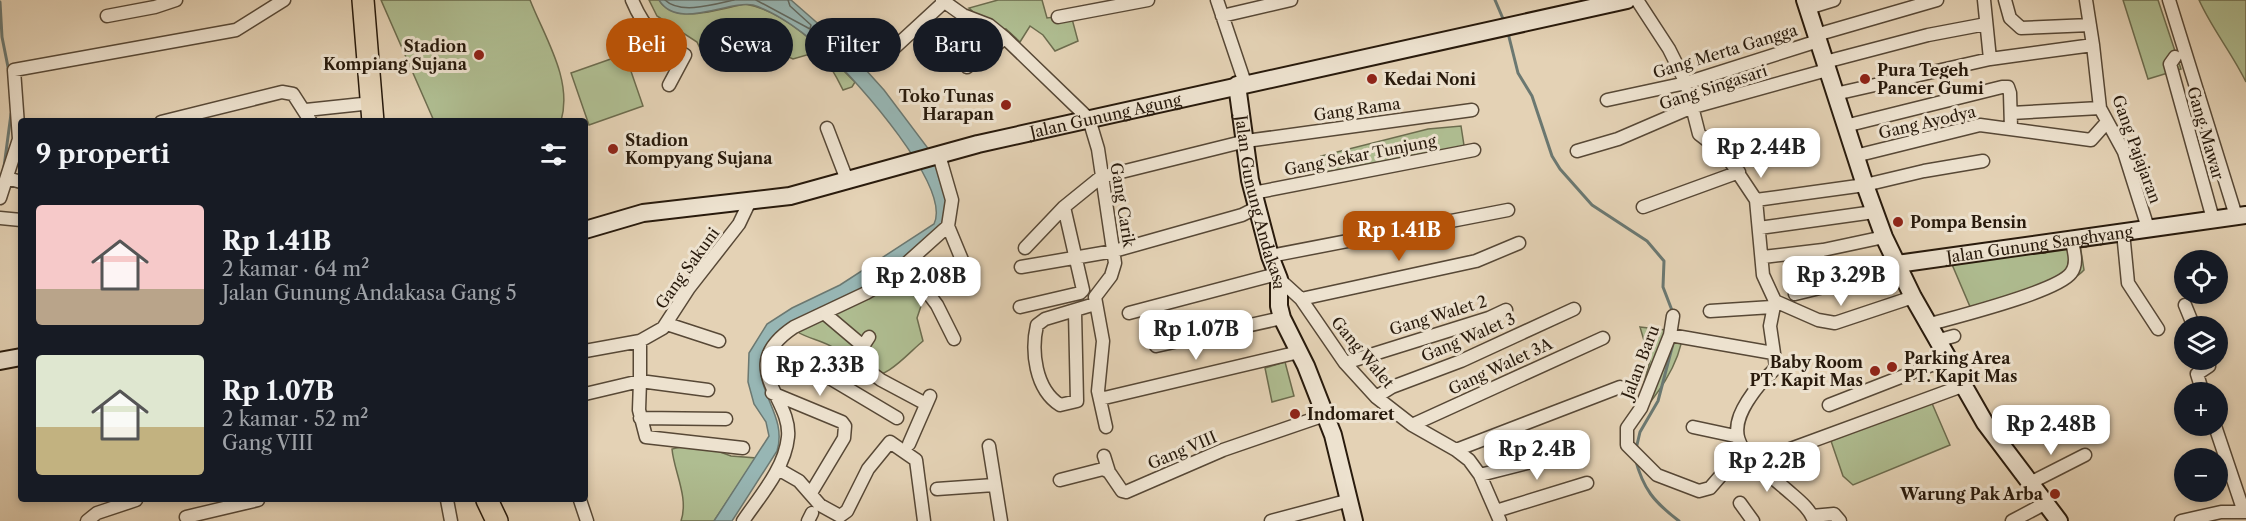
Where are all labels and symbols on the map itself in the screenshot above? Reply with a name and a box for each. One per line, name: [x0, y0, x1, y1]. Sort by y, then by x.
street label: Gang Merta Gangga: [1650, 19, 1800, 83]
place label: Stadion Kompiang Sujana: [323, 36, 468, 74]
marker: Stadion Kompiang Sujana: [472, 48, 486, 62]
street label: Gang Singasari: [1656, 60, 1770, 114]
place label: Pura Tegeh Pancer Gumi: [1877, 60, 1984, 98]
place label: Kedai Noni: [1384, 69, 1476, 89]
marker: Kedai Noni: [1365, 72, 1379, 86]
marker: Pura Tegeh Pancer Gumi: [1858, 72, 1872, 86]
street label: Gang Mawar: [2183, 84, 2229, 182]
place label: Toko Tunas Harapan: [899, 86, 994, 124]
street label: Jalan Gunung Agung: [1025, 89, 1184, 143]
street label: Gang Pajajaran: [2108, 92, 2166, 206]
street label: Gang Rama: [1312, 93, 1402, 125]
marker: Toko Tunas Harapan: [999, 98, 1013, 112]
street label: Gang Ayodya: [1876, 101, 1978, 143]
street label: Jalan Gunung Andakasa: [1231, 111, 1289, 290]
pin: Rp 2.44B: [1699, 128, 1823, 179]
place label: Stadion Kompyang Sujana: [625, 130, 773, 168]
street label: Gang Sekar Tunjung: [1282, 130, 1438, 180]
marker: Stadion Kompyang Sujana: [606, 142, 620, 156]
street label: Gang Carik: [1106, 161, 1140, 250]
pin: Rp 1.41B: [1337, 211, 1461, 262]
place label: Pompa Bensin: [1910, 212, 2027, 232]
marker: Pompa Bensin: [1891, 215, 1905, 229]
street label: Jalan Gunung Sanghyang: [1942, 221, 2135, 267]
street label: Gang Sakuni: [651, 223, 723, 313]
pin: Rp 3.29B: [1779, 256, 1903, 307]
pin: Rp 2.08B: [859, 257, 983, 308]
street label: Gang Walet 2: [1387, 291, 1489, 339]
street label: Gang Walet 3: [1418, 308, 1518, 366]
pin: Rp 1.07B: [1134, 310, 1258, 361]
street label: Gang Walet: [1327, 312, 1399, 392]
street label: Jalan Baru: [1616, 322, 1663, 405]
street label: Gang Walet 3A: [1445, 333, 1556, 399]
pin: Rp 2.33B: [758, 346, 882, 397]
place label: Parking Area PT. Kapit Mas: [1904, 348, 2018, 386]
place label: Baby Room PT. Kapit Mas: [1749, 352, 1863, 390]
marker: Parking Area PT. Kapit Mas: [1885, 360, 1899, 374]
marker: Baby Room PT. Kapit Mas: [1868, 364, 1882, 378]
place label: Indomaret: [1307, 404, 1395, 424]
pin: Rp 2.48B: [1989, 405, 2113, 456]
marker: Indomaret: [1288, 407, 1302, 421]
street label: Gang VIII: [1144, 427, 1220, 473]
pin: Rp 2.4B: [1482, 430, 1592, 481]
pin: Rp 2.2B: [1712, 442, 1822, 493]
place label: Warung Pak Arba: [1899, 484, 2044, 504]
marker: Warung Pak Arba: [2048, 487, 2062, 501]

